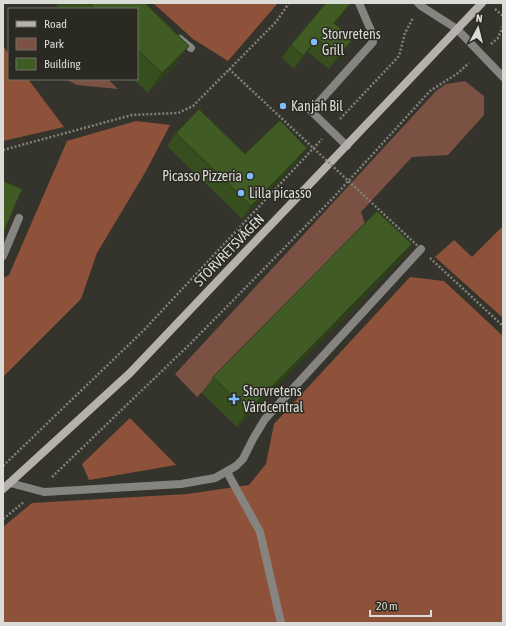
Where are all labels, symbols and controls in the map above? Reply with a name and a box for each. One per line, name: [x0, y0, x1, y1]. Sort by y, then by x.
legend: [8, 8, 138, 80]
north arrow: [458, 8, 498, 48]
text: N: [475, 12, 483, 24]
text: Road: [44, 17, 67, 31]
place label: Storvretens Grill: [322, 26, 381, 58]
text: Park: [44, 37, 65, 51]
marker: Storvretens Grill: [309, 37, 319, 47]
text: Building: [44, 57, 82, 71]
place label: Kanjah Bil: [291, 98, 343, 114]
marker: Kanjah Bil: [278, 101, 288, 111]
place label: Picasso Pizzeria: [162, 168, 242, 184]
marker: Picasso Pizzeria: [245, 171, 255, 181]
place label: Lilla picasso: [249, 185, 312, 201]
marker: Lilla picasso: [236, 188, 246, 198]
street label: STORVRETSVÄGEN: [191, 211, 267, 289]
place label: Storvretens Vårdcentral: [243, 383, 303, 415]
marker: Storvretens Vårdcentral: [228, 393, 240, 405]
scale bar: [370, 592, 431, 618]
text: 20 m: [376, 599, 398, 613]

